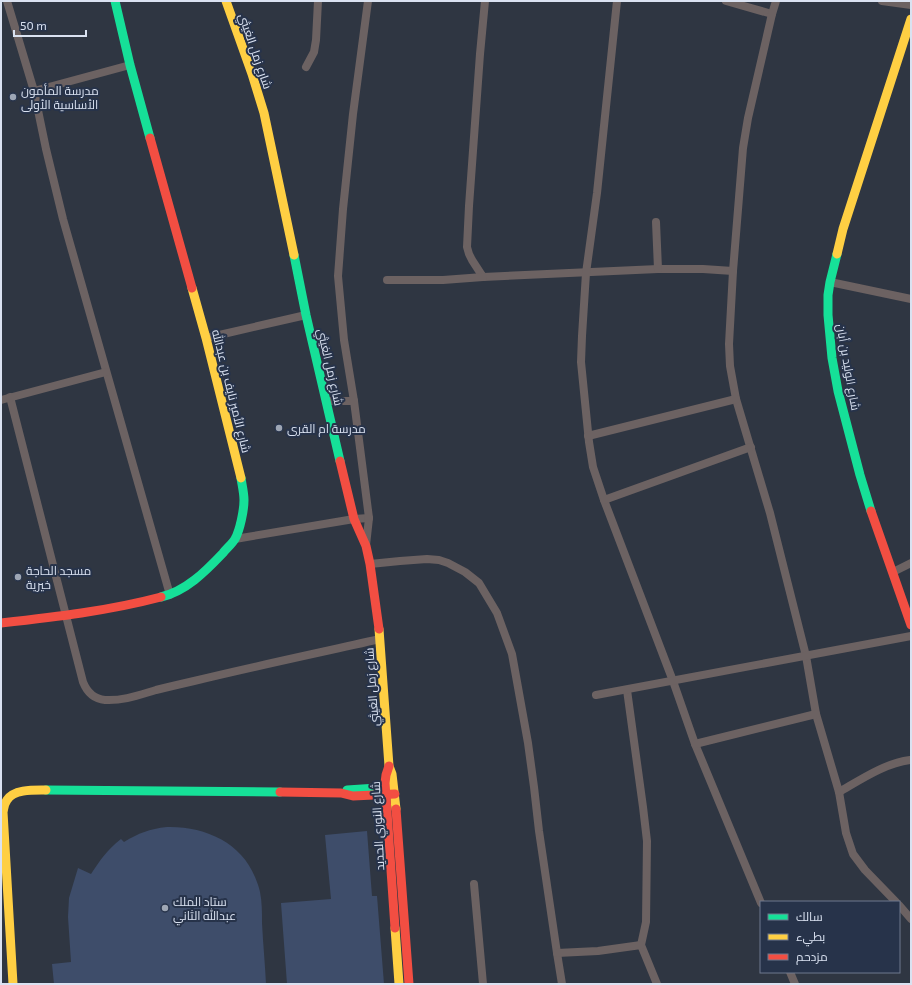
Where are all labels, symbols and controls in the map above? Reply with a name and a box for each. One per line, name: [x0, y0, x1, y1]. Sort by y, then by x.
street label: شارع زمل الغيثي: [233, 11, 275, 92]
scale bar: [14, 12, 86, 38]
text: 50 m: [20, 18, 47, 32]
place label: مدرسة المأمون الأساسية الأولى: [21, 83, 99, 112]
marker: مدرسة المأمون الأساسية الأولى: [8, 92, 18, 102]
street label: شارع الوليد بن أبان: [833, 323, 864, 412]
street label: شارع زمل الغيثي: [311, 327, 347, 408]
street label: شارع الأمير نايف بن عبدالله: [208, 328, 254, 455]
place label: مدرسة ام القرى: [287, 421, 366, 437]
marker: مدرسة ام القرى: [274, 423, 284, 433]
place label: مسجد الحاجة خيرية: [26, 563, 91, 592]
marker: مسجد الحاجة خيرية: [13, 572, 23, 582]
street label: شارع زمل الغيثي: [361, 647, 385, 727]
street label: شارع النوري الحديد: [368, 781, 390, 871]
place label: ستاد الملك عبدالله الثاني: [173, 894, 236, 926]
legend: [760, 901, 900, 973]
marker: ستاد الملك عبدالله الثاني: [160, 903, 170, 913]
text: سالك: [796, 909, 823, 923]
text: بطيء: [796, 929, 825, 947]
text: مزدحم: [796, 949, 828, 965]

